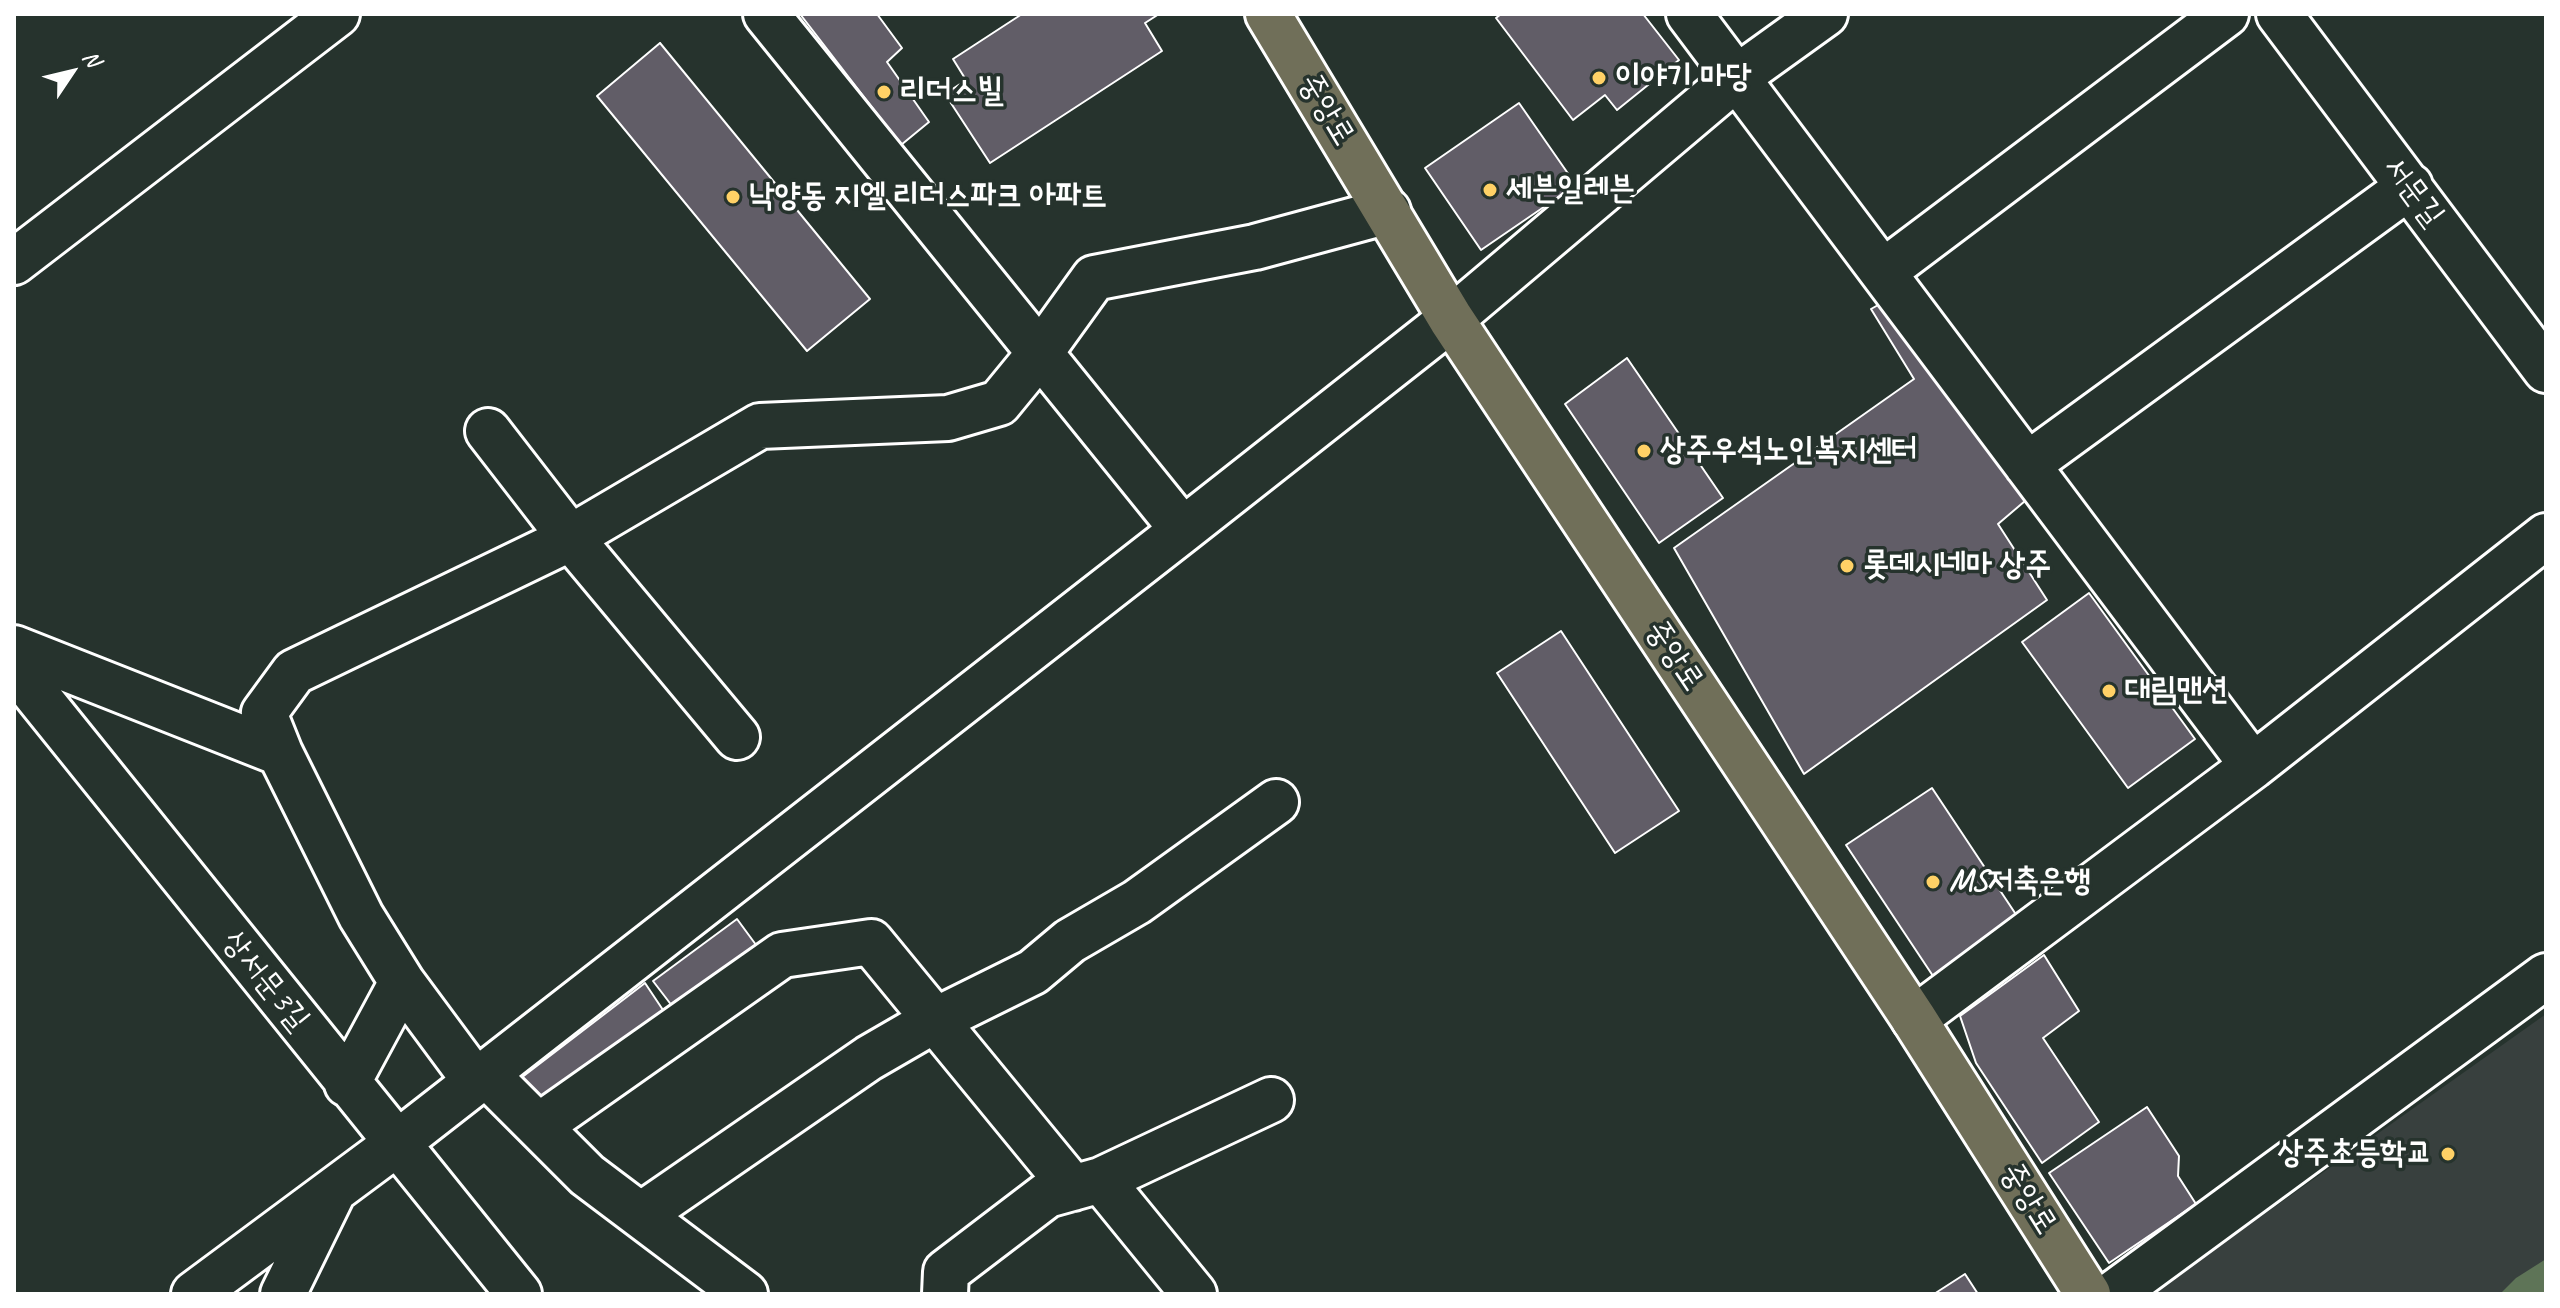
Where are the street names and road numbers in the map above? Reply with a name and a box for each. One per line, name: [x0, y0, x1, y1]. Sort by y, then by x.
street label: 중앙로: [1290, 67, 1362, 153]
street label: 서문길: [2374, 150, 2452, 234]
street label: 중앙로: [1636, 613, 1712, 699]
street label: 상서문3길: [213, 923, 317, 1039]
street label: 중앙로: [1991, 1156, 2065, 1242]

